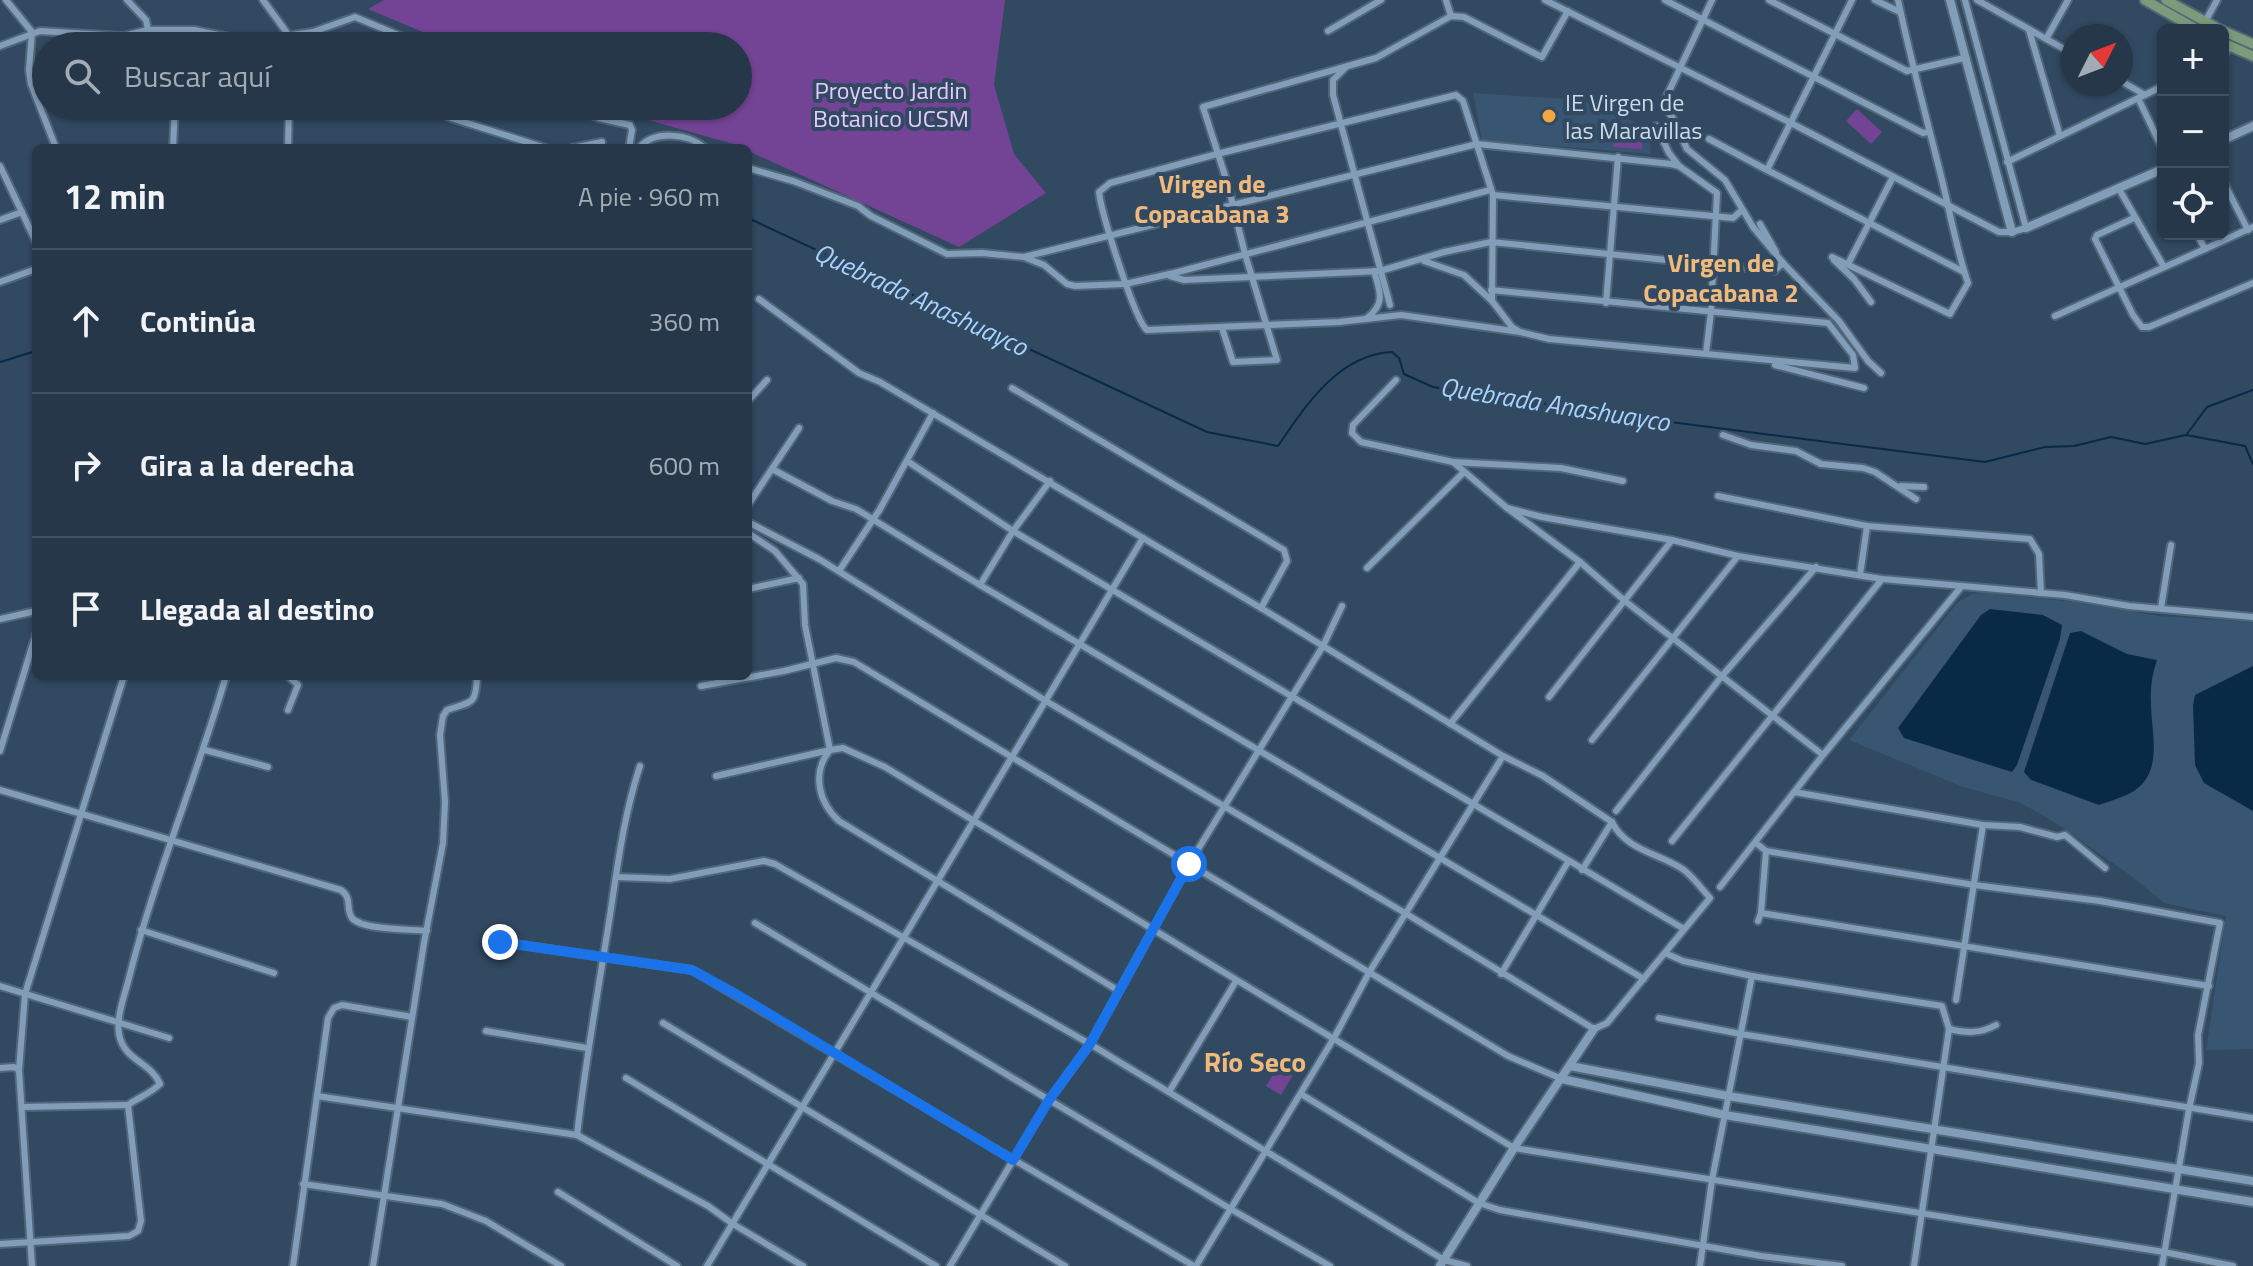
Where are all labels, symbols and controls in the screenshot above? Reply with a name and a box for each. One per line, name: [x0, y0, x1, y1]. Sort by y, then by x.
north arrow: [2061, 24, 2133, 96]
map controls: [2157, 24, 2229, 240]
button: +: [2157, 24, 2229, 96]
search box: [32, 32, 752, 120]
text: Buscar aquí: [124, 53, 271, 99]
icon: search: [60, 54, 104, 98]
park label: Proyecto Jardin Botanico UCSM: [813, 72, 969, 136]
place label: IE Virgen de las Maravillas: [1565, 84, 1702, 148]
button: −: [2157, 96, 2229, 168]
marker: IE Virgen de las Maravillas: [1540, 107, 1558, 125]
district label: Virgen de Copacabana 3: [1134, 164, 1290, 233]
button: locate: [2157, 168, 2229, 240]
text: 12 min: [64, 170, 166, 222]
text: A pie · 960 m: [578, 177, 720, 216]
water label: Quebrada Anashuayco: [808, 232, 1035, 366]
district label: Virgen de Copacabana 2: [1643, 243, 1799, 312]
text: Continúa: [140, 298, 256, 344]
icon: ahead: [64, 299, 108, 343]
text: 360 m: [649, 302, 720, 341]
water label: Quebrada Anashuayco: [1437, 367, 1674, 442]
text: Gira a la derecha: [140, 442, 355, 488]
icon: right: [64, 443, 108, 487]
text: 600 m: [649, 446, 720, 485]
text: Llegada al destino: [140, 586, 374, 632]
icon: arrive: [64, 587, 108, 631]
route start: [1171, 846, 1207, 882]
route end: [482, 924, 518, 960]
district label: Río Seco: [1204, 1040, 1306, 1083]

